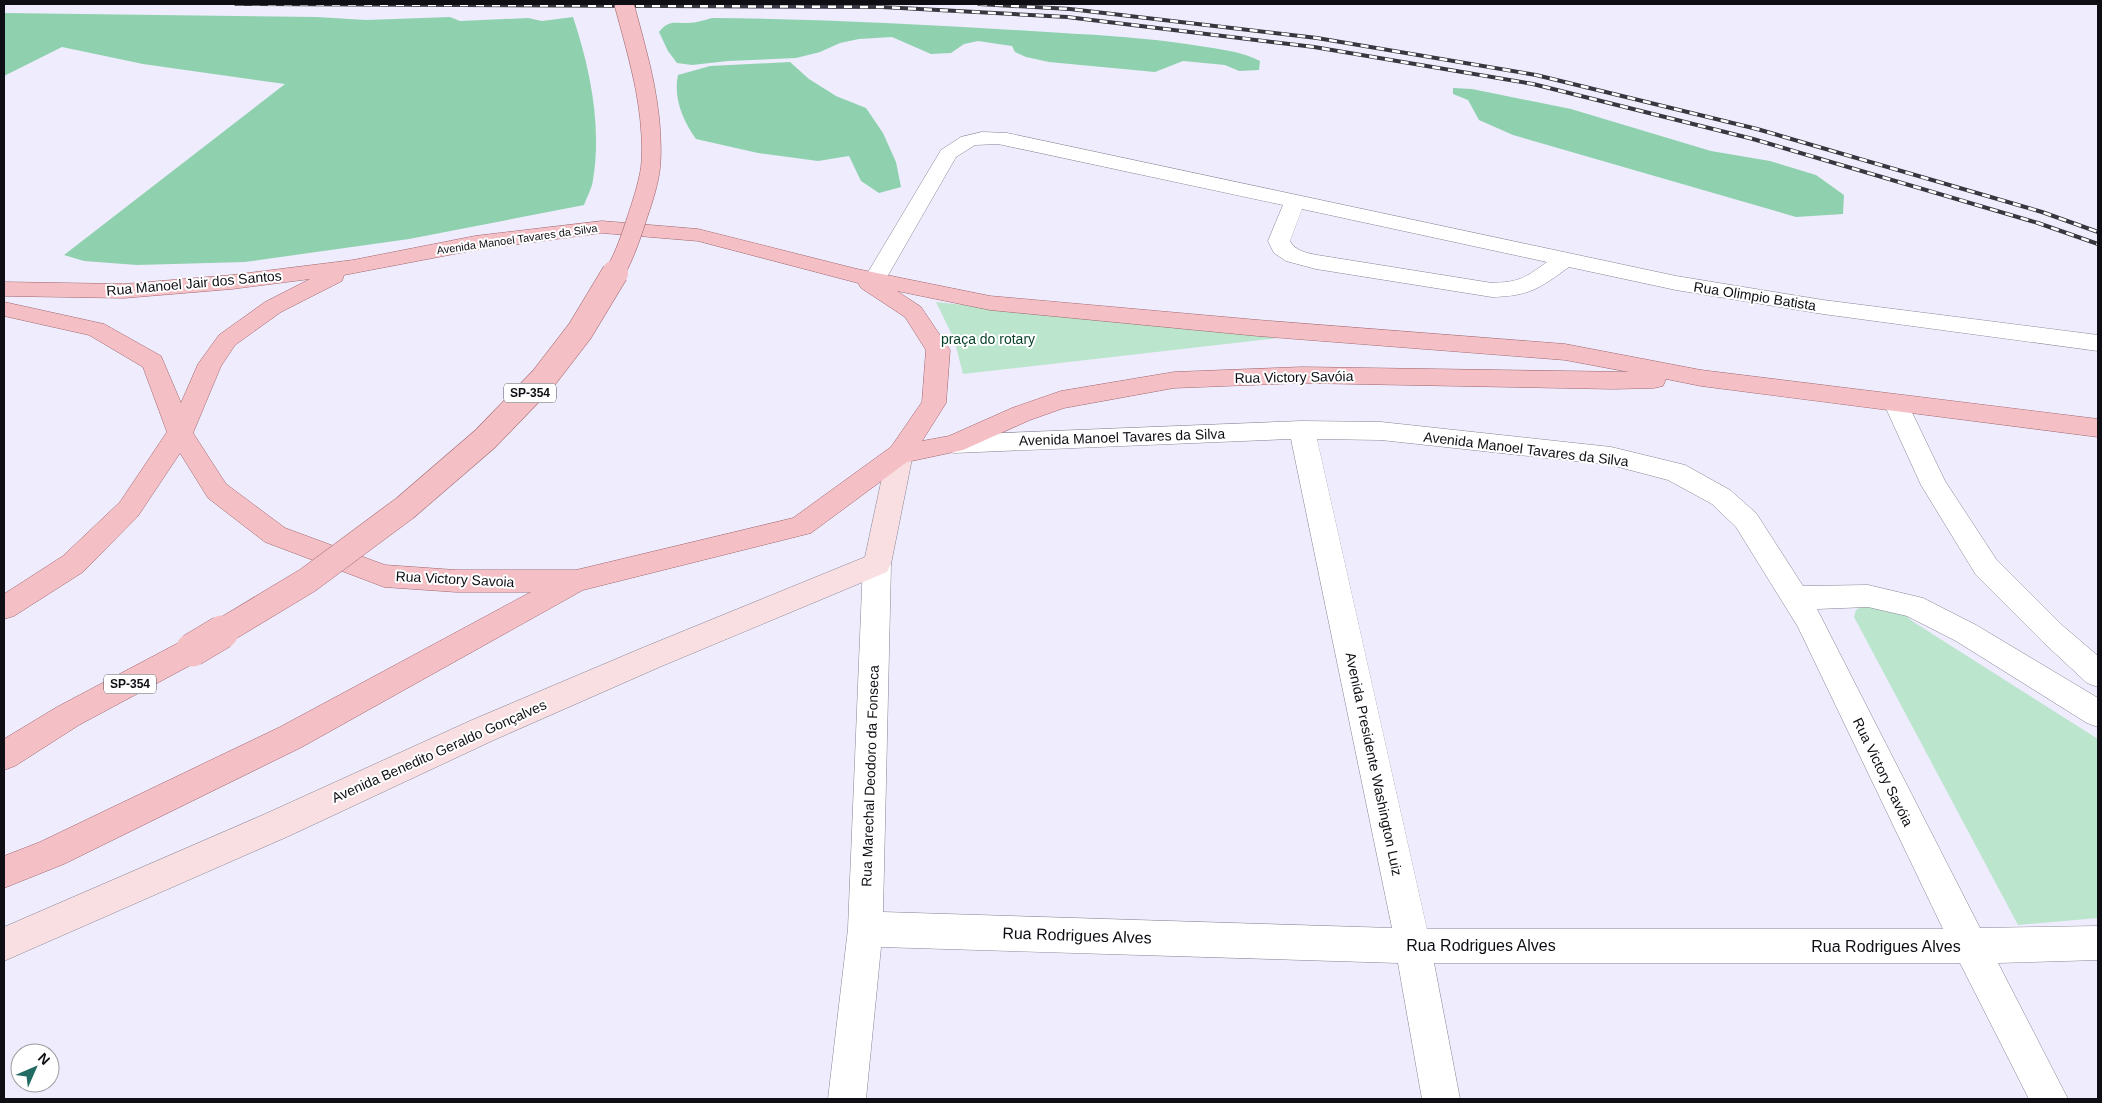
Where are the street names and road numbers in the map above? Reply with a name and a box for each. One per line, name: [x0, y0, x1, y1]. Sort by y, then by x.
street label: Avenida Manoel Tavares da Silva: [436, 222, 599, 256]
street label: Rua Manoel Jair dos Santos: [106, 267, 282, 299]
street label: Rua Olimpio Batista: [1693, 278, 1818, 314]
street label: Rua Victory Savóia: [1234, 368, 1354, 386]
road number: SP-354: [504, 383, 556, 402]
street label: Avenida Manoel Tavares da Silva: [1019, 425, 1226, 449]
street label: Avenida Manoel Tavares da Silva: [1423, 428, 1630, 470]
street label: Rua Victory Savoia: [395, 568, 515, 590]
street label: Avenida Presidente Washington Luiz: [1342, 651, 1406, 877]
street label: Rua Marechal Deodoro da Fonseca: [858, 665, 882, 887]
road number: SP-354: [104, 674, 156, 694]
street label: Avenida Benedito Geraldo Gonçalves: [329, 696, 549, 806]
street label: Rua Victory Savóia: [1850, 715, 1916, 829]
street label: Rua Rodrigues Alves: [1002, 924, 1152, 947]
street label: Rua Rodrigues Alves: [1406, 937, 1556, 954]
street label: Rua Rodrigues Alves: [1811, 938, 1961, 955]

